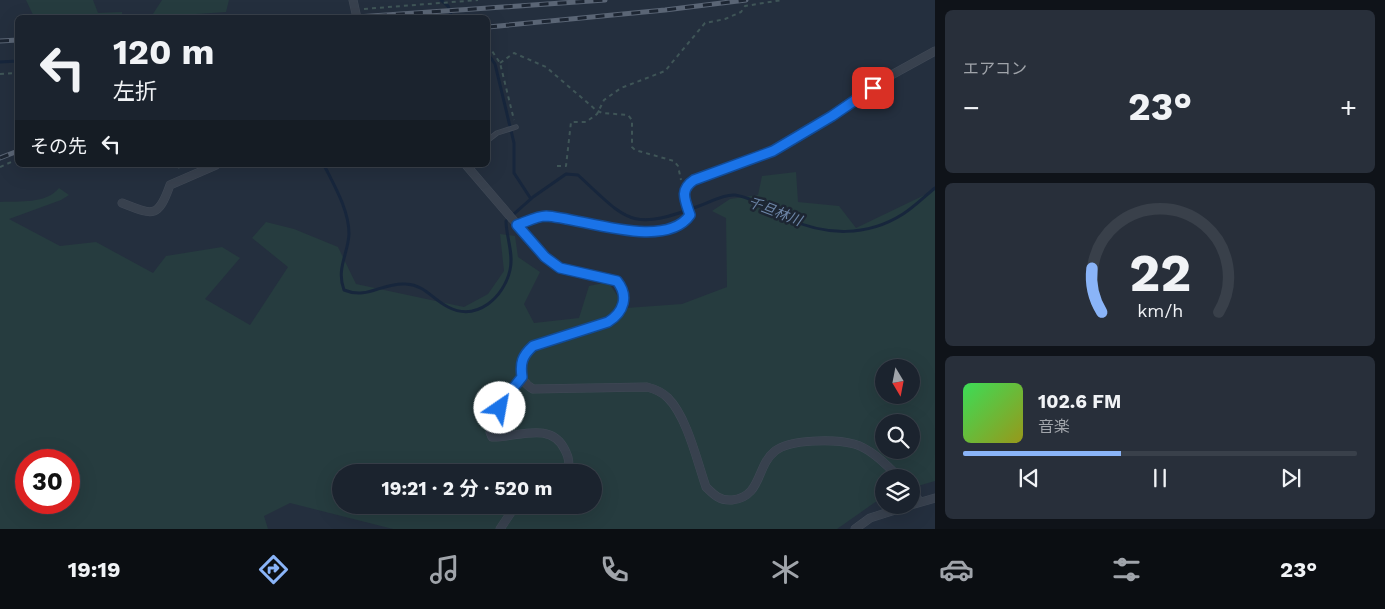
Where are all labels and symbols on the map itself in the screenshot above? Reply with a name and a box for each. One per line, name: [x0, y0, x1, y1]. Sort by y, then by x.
pin: [852, 67, 894, 109]
water label: 千旦林川: [746, 193, 806, 229]
north arrow: [875, 359, 920, 404]
position arrow: [473, 381, 525, 433]
speed limit sign: 30: [15, 449, 80, 514]

